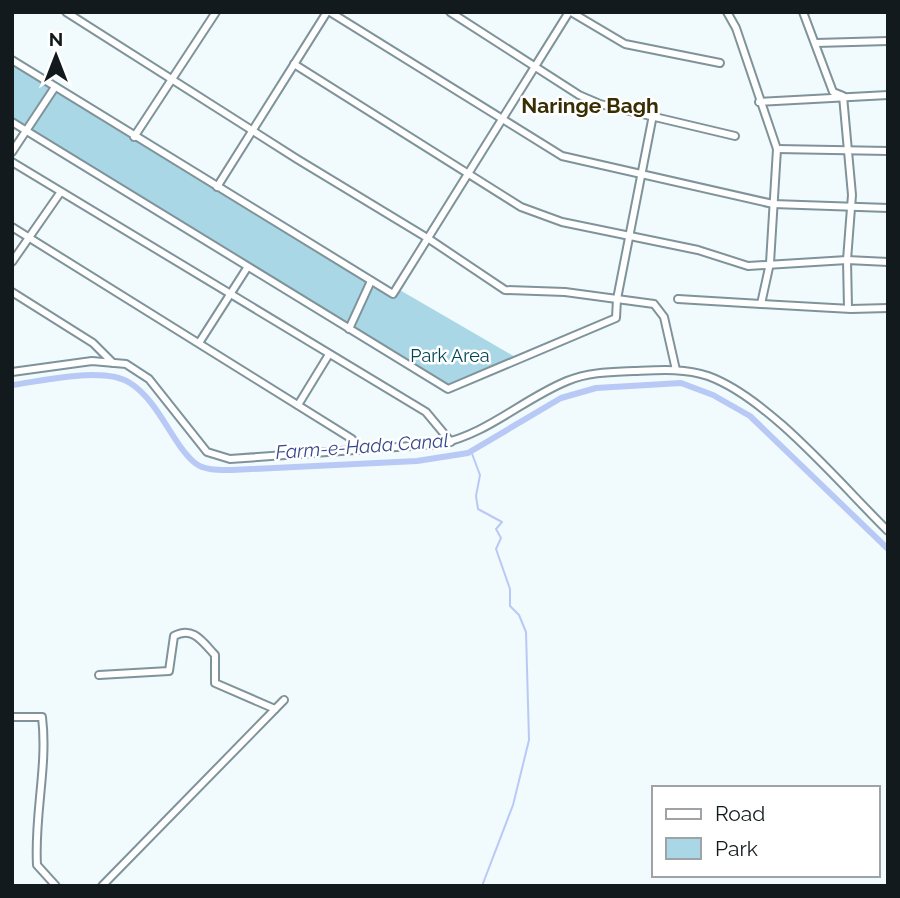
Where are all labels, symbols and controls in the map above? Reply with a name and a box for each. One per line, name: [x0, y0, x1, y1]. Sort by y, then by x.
north arrow: [21, 21, 91, 91]
text: N: [49, 28, 63, 50]
district label: Naringe Bagh: [521, 93, 659, 118]
park label: Park Area: [410, 345, 490, 366]
water label: Farm-e-Hada Canal: [275, 429, 449, 463]
legend: [652, 786, 879, 877]
text: Road: [715, 801, 765, 826]
text: Park: [715, 836, 758, 861]

